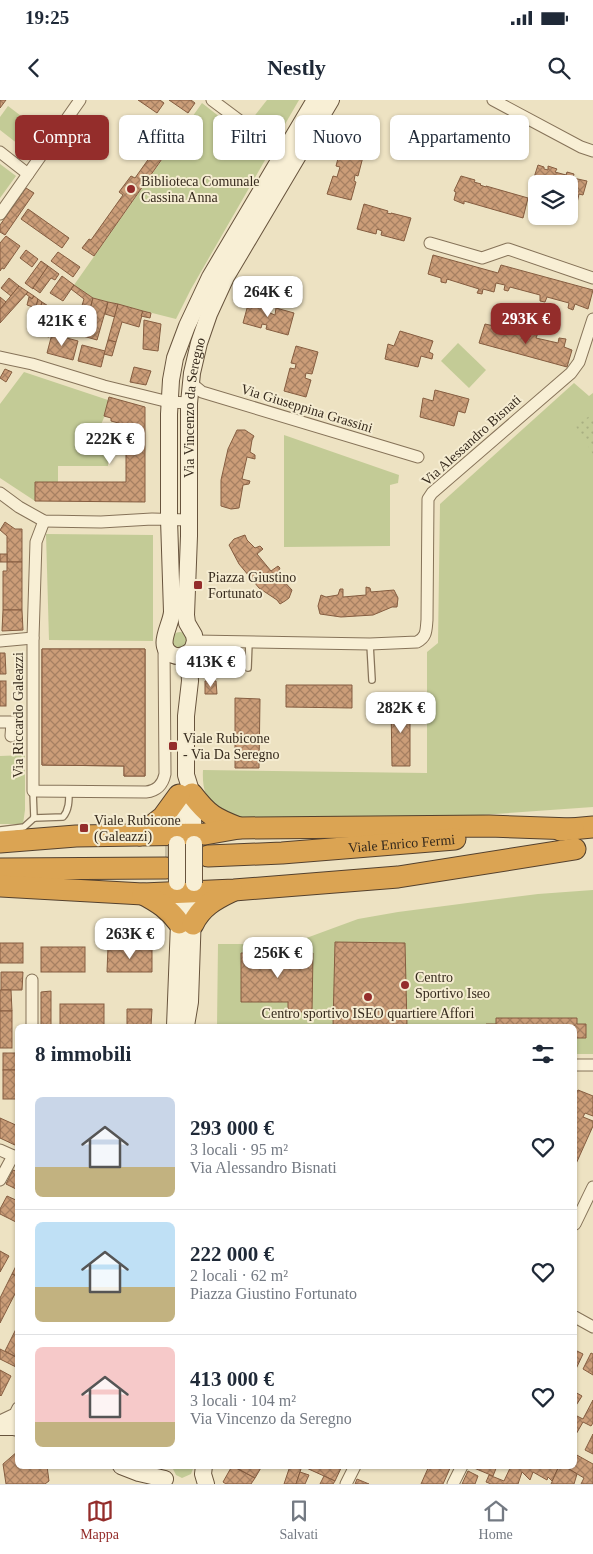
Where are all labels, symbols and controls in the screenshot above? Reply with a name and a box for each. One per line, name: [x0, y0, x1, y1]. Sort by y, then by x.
text: 19:25: [25, 7, 69, 28]
icon: back: [20, 54, 48, 82]
icon: search: [545, 54, 573, 82]
text: Nestly: [267, 55, 326, 80]
chip: Compra: [15, 115, 109, 160]
chip: Affitta: [119, 115, 203, 160]
chip: Filtri: [213, 115, 285, 160]
chip: Nuovo: [295, 115, 380, 160]
chip: Appartamento: [390, 115, 529, 160]
place label: Biblioteca Comunale Cassina Anna: [141, 174, 260, 205]
map controls: [528, 175, 578, 225]
button: layers: [528, 175, 578, 225]
marker: Biblioteca Comunale Cassina Anna: [125, 183, 137, 195]
pin: 264K €: [227, 276, 309, 318]
text: 264K €: [244, 283, 292, 300]
pin: 293K €: [485, 302, 567, 345]
pin: 421K €: [21, 304, 103, 347]
text: 293K €: [502, 310, 550, 327]
text: 421K €: [38, 312, 86, 329]
street label: Via Vincenzo da Seregno: [182, 335, 208, 478]
street label: Via Giuseppina Grassini: [239, 381, 375, 436]
street label: Via Alessandro Bisnati: [419, 392, 524, 489]
pin: 222K €: [69, 422, 151, 465]
text: 222K €: [86, 430, 134, 447]
place label: Piazza Giustino Fortunato: [208, 570, 296, 601]
marker: Piazza Giustino Fortunato: [192, 579, 204, 591]
pin: 413K €: [170, 646, 252, 688]
street label: Via Riccardo Galeazzi: [11, 652, 26, 778]
text: 413K €: [187, 653, 235, 670]
pin: 282K €: [360, 692, 442, 734]
text: 282K €: [377, 699, 425, 716]
place label: Viale Rubicone - Via Da Seregno: [183, 731, 279, 762]
marker: Viale Rubicone - Via Da Seregno: [167, 740, 179, 752]
place label: Viale Rubicone (Galeazzi): [94, 813, 181, 845]
marker: Viale Rubicone (Galeazzi): [78, 822, 90, 834]
street label: Viale Enrico Fermi: [348, 832, 456, 856]
pin: 263K €: [89, 918, 171, 960]
text: 263K €: [106, 925, 154, 942]
pin: 256K €: [237, 936, 319, 979]
text: 256K €: [254, 944, 302, 961]
place label: Centro Sportivo Iseo: [415, 970, 490, 1001]
marker: Centro Sportivo Iseo: [399, 979, 411, 991]
marker: Centro sportivo ISEO quartiere Affori: [362, 991, 374, 1003]
place label: Centro sportivo ISEO quartiere Affori: [262, 1006, 475, 1021]
icon: filters: [529, 1040, 557, 1068]
text: 8 immobili: [35, 1042, 131, 1066]
text: 293 000 €: [190, 1116, 274, 1140]
icon: home: [75, 1117, 135, 1177]
icon: heart: [529, 1133, 557, 1161]
text: 3 locali · 95 m²: [190, 1141, 288, 1158]
text: Via Alessandro Bisnati: [190, 1159, 337, 1176]
icon: home: [75, 1242, 135, 1302]
text: 222 000 €: [190, 1242, 274, 1266]
icon: heart: [529, 1258, 557, 1286]
text: 2 locali · 62 m²: [190, 1267, 288, 1284]
text: Piazza Giustino Fortunato: [190, 1285, 357, 1302]
icon: home: [75, 1367, 135, 1427]
text: 413 000 €: [190, 1367, 274, 1391]
icon: heart: [529, 1383, 557, 1411]
text: 3 locali · 104 m²: [190, 1392, 296, 1409]
text: Via Vincenzo da Seregno: [190, 1410, 352, 1427]
tab: Mappa: [80, 1497, 119, 1543]
tab: Salvati: [279, 1497, 318, 1543]
tab: Home: [479, 1497, 513, 1543]

